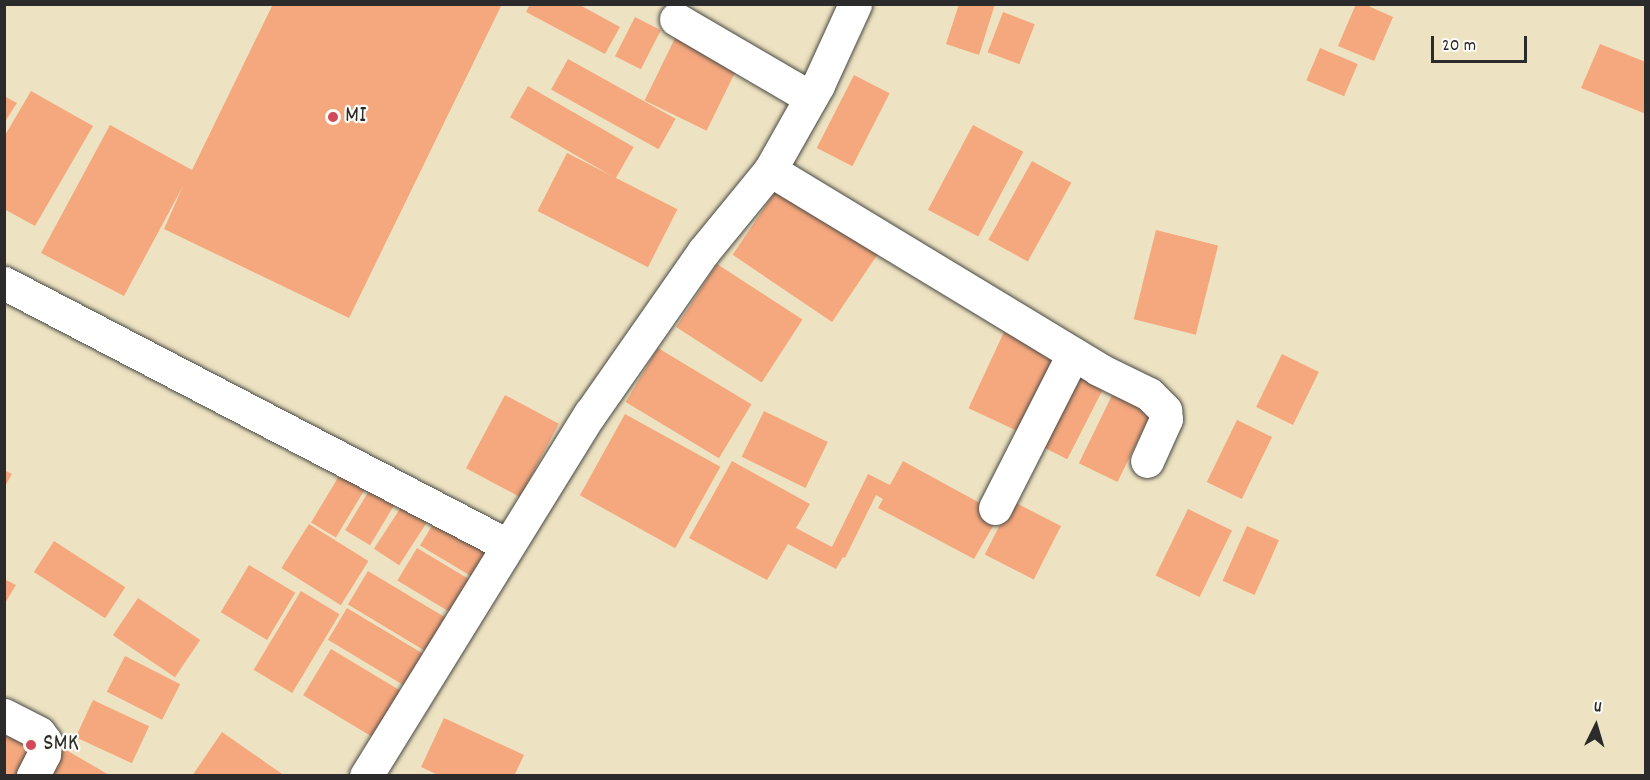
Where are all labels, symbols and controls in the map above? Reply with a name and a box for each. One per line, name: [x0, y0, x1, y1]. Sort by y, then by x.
scale bar: [1434, 24, 1530, 62]
text: 20 m: [1442, 34, 1476, 59]
place label: MI: [345, 103, 367, 131]
marker: MI: [326, 110, 340, 124]
north arrow: [1566, 696, 1626, 756]
text: U: [1593, 696, 1602, 719]
place label: SMK: [43, 731, 79, 759]
marker: SMK: [24, 738, 38, 752]

